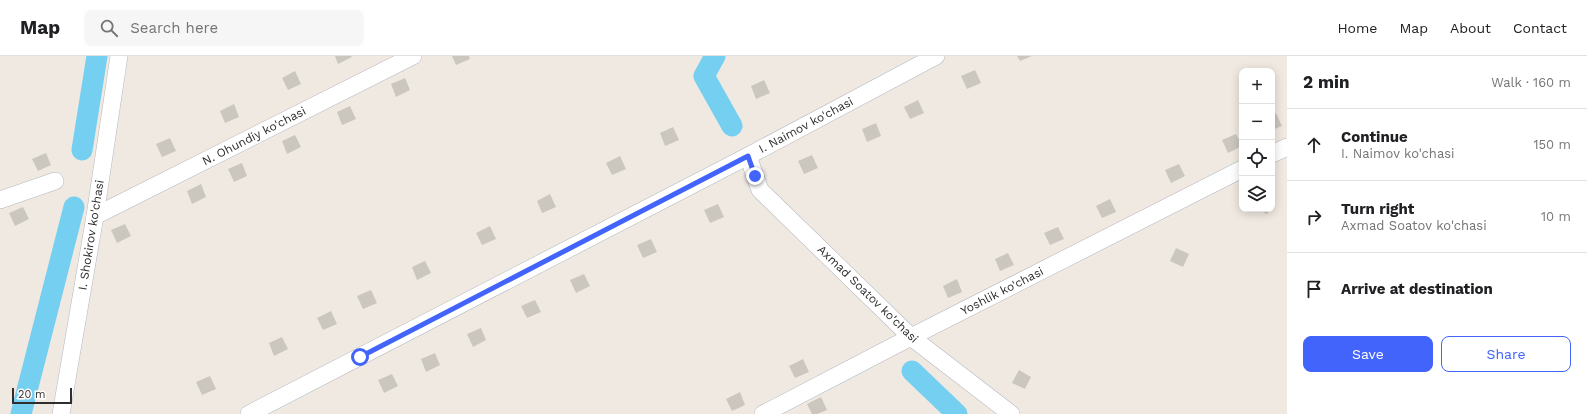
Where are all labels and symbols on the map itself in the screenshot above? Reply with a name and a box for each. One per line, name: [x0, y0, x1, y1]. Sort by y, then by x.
street label: I. Naimov ko'chasi: [756, 94, 856, 156]
street label: N. Ohundiy ko'chasi: [200, 104, 308, 168]
route end: [746, 167, 764, 185]
street label: I. Shokirov ko'chasi: [75, 179, 107, 291]
street label: Axmad Soatov ko'chasi: [815, 242, 921, 346]
street label: Yoshlik ko'chasi: [958, 264, 1046, 318]
route start: [351, 348, 369, 366]
scale bar: [12, 386, 72, 405]

